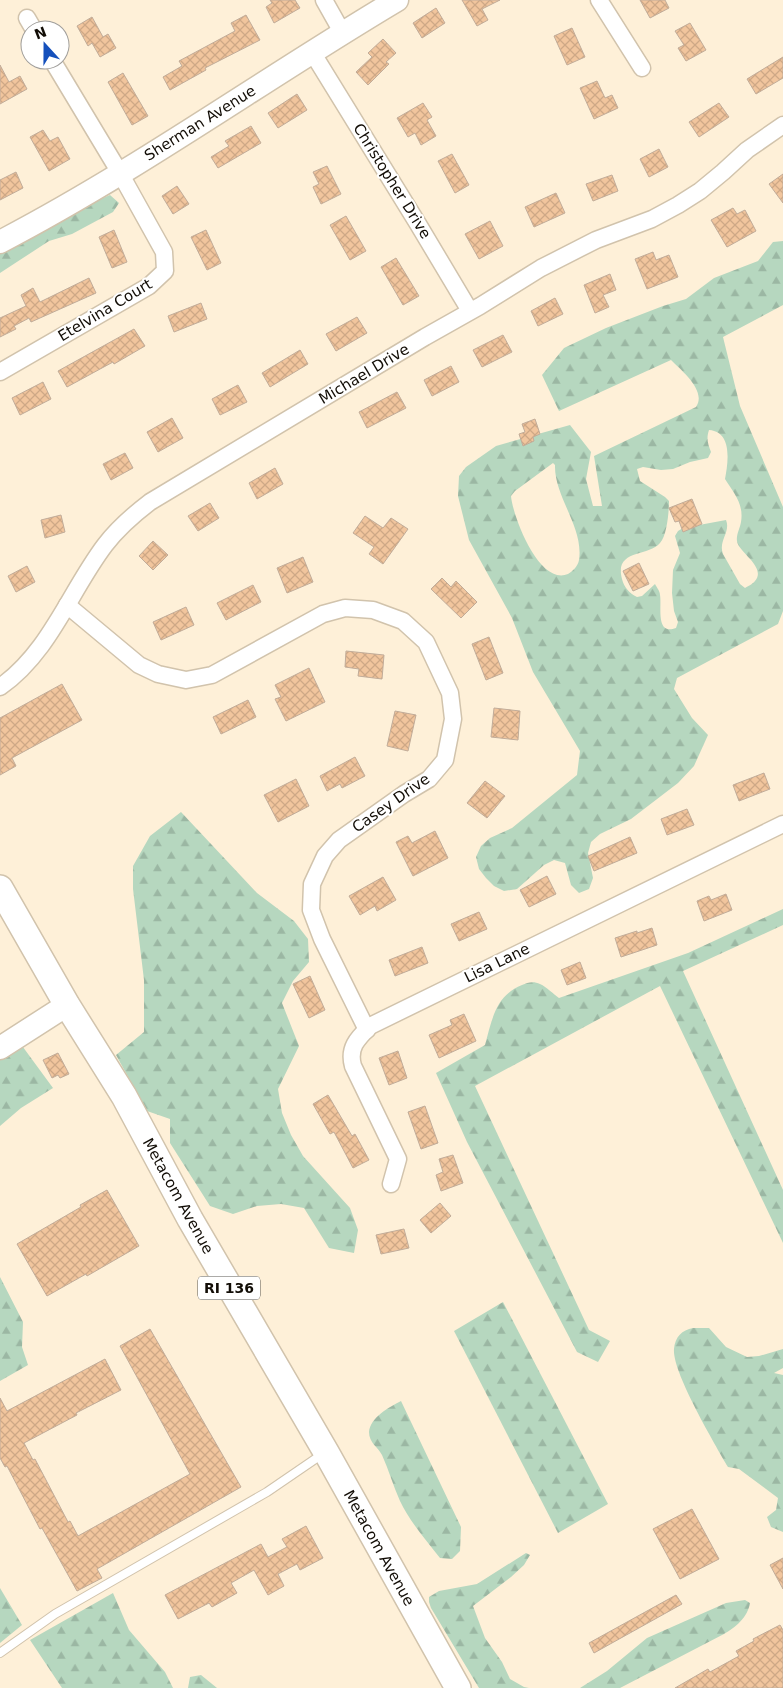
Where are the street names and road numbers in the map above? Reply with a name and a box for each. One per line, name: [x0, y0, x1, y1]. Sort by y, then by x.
street label: Sherman Avenue: [141, 81, 259, 165]
street label: Christopher Drive: [349, 120, 435, 242]
street label: Etelvina Court: [55, 275, 155, 345]
street label: Michael Drive: [316, 340, 412, 408]
street label: Casey Drive: [349, 770, 433, 836]
street label: Lisa Lane: [461, 939, 533, 987]
street label: Metacom Avenue: [139, 1135, 217, 1257]
road number: RI 136: [198, 1276, 260, 1300]
street label: Metacom Avenue: [340, 1487, 418, 1609]

